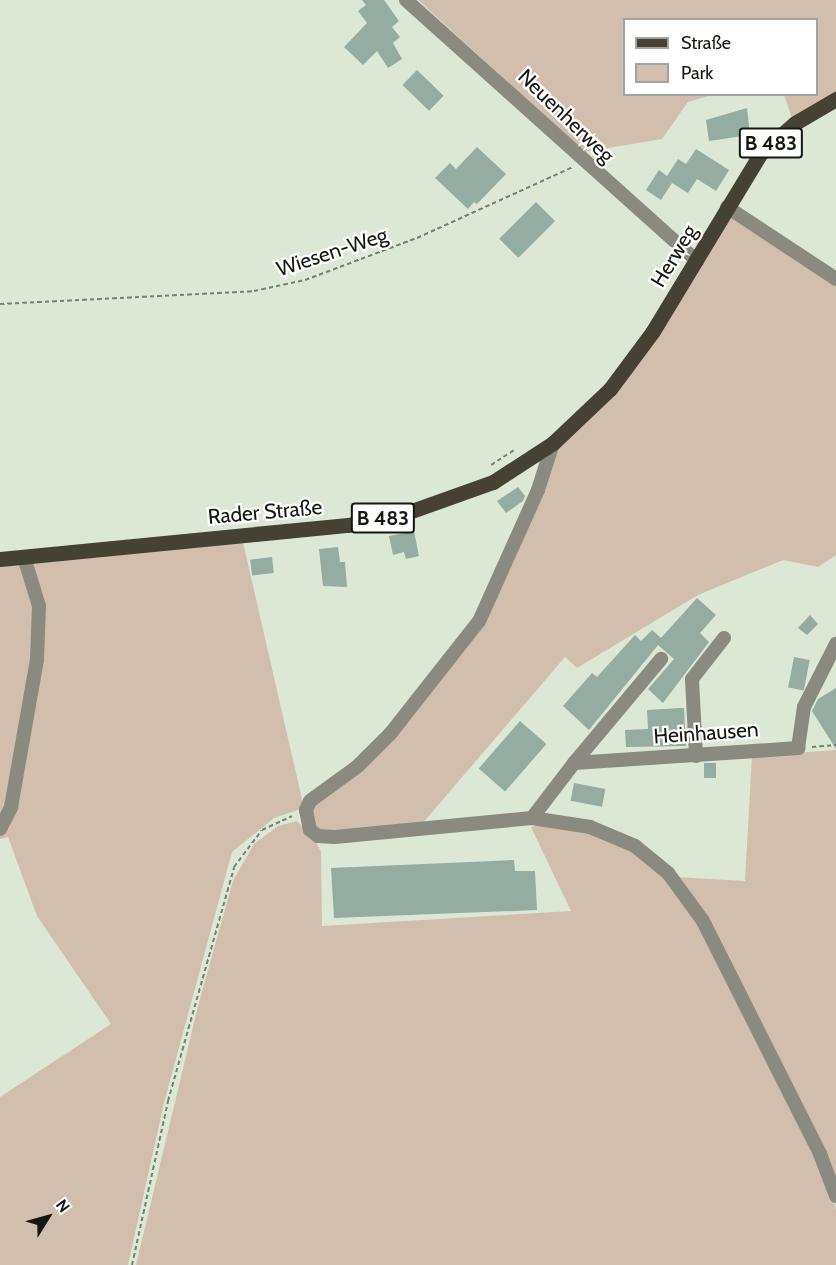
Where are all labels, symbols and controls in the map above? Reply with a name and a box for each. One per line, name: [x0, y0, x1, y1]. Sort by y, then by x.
legend: [623, 18, 818, 96]
text: Straße: [681, 32, 731, 54]
text: Park: [681, 62, 713, 84]
street label: Neuenherweg: [513, 64, 619, 168]
road number: B 483: [738, 126, 804, 160]
street label: Herweg: [646, 220, 702, 292]
street label: Wiesen-Weg: [273, 222, 391, 282]
street label: Rader Straße: [207, 494, 323, 530]
road number: B 483: [350, 501, 416, 535]
street label: Heinhausen: [653, 717, 759, 749]
north arrow: [18, 1187, 78, 1247]
text: N: [52, 1196, 74, 1216]

